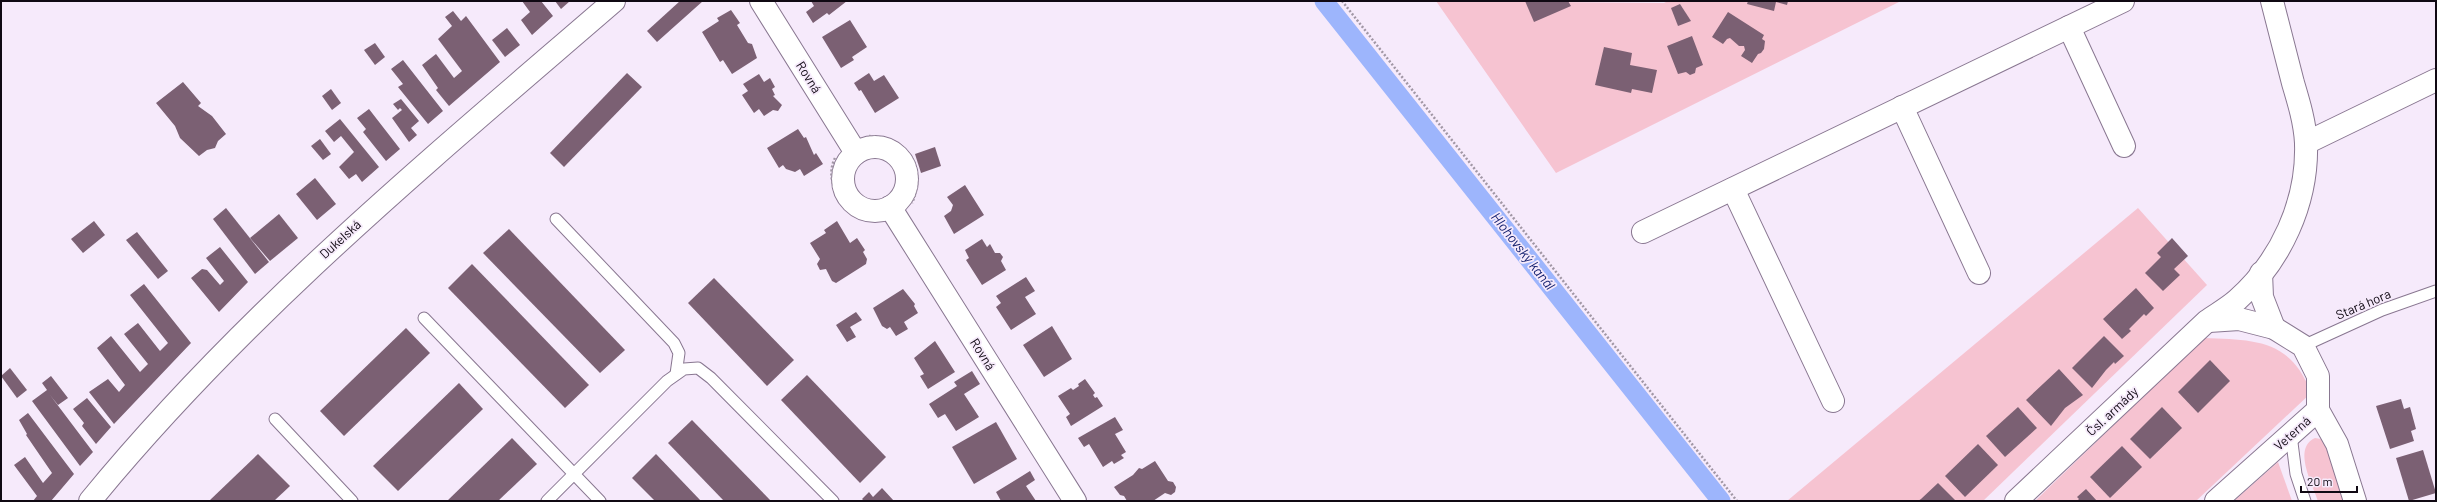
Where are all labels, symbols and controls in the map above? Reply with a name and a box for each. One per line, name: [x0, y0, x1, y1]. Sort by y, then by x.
street label: Rovná: [793, 58, 825, 96]
water label: Hlohovský kanál: [1488, 209, 1559, 293]
street label: Dukelská: [316, 216, 364, 262]
street label: Stará hora: [2333, 285, 2393, 323]
street label: Rovná: [967, 335, 999, 373]
street label: Čsl. armády: [2083, 383, 2141, 439]
street label: Veterná: [2270, 412, 2314, 454]
scale bar: [2301, 468, 2357, 494]
text: 20 m: [2307, 474, 2333, 488]

